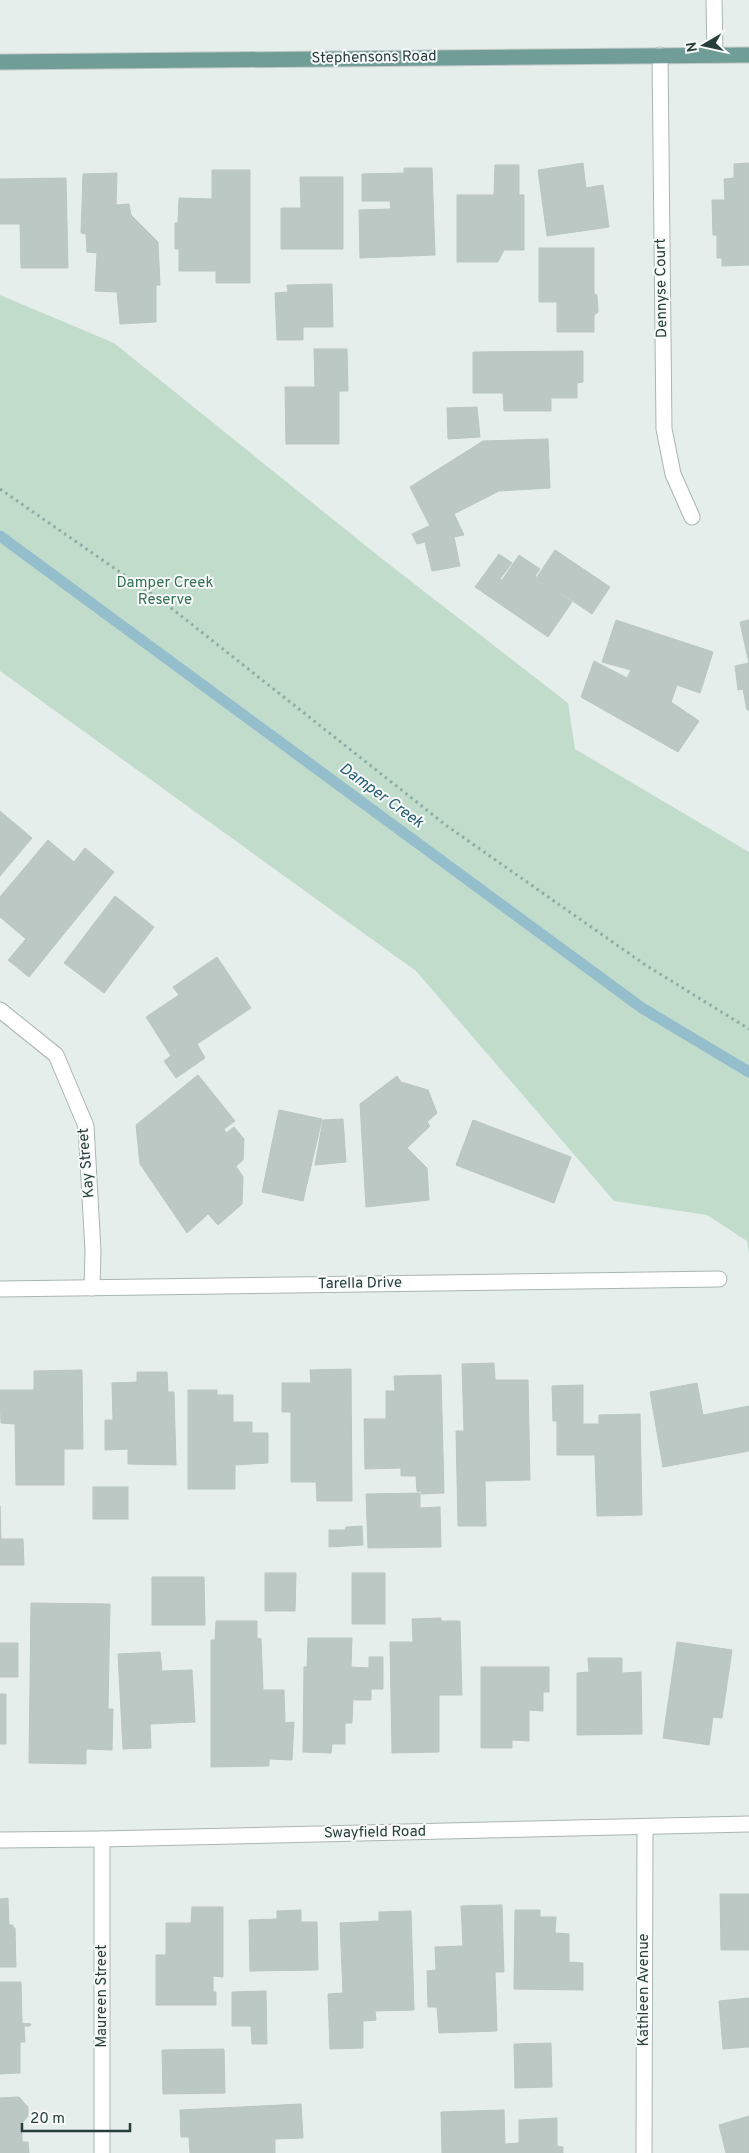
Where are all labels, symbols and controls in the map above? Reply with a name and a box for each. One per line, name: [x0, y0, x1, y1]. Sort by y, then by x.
north arrow: [679, 20, 729, 70]
text: N: [683, 40, 702, 53]
street label: Stephensons Road: [311, 47, 437, 69]
street label: Dennyse Court: [652, 238, 672, 338]
park label: Damper Creek Reserve: [117, 574, 213, 610]
water label: Damper Creek: [335, 759, 428, 834]
street label: Kay Street: [74, 1127, 100, 1199]
street label: Tarella Drive: [318, 1274, 402, 1294]
street label: Swayfield Road: [324, 1823, 426, 1843]
street label: Kathleen Avenue: [635, 1933, 654, 2047]
street label: Maureen Street: [93, 1944, 112, 2048]
scale bar: [22, 2100, 130, 2132]
text: 20 m: [30, 2110, 65, 2129]

